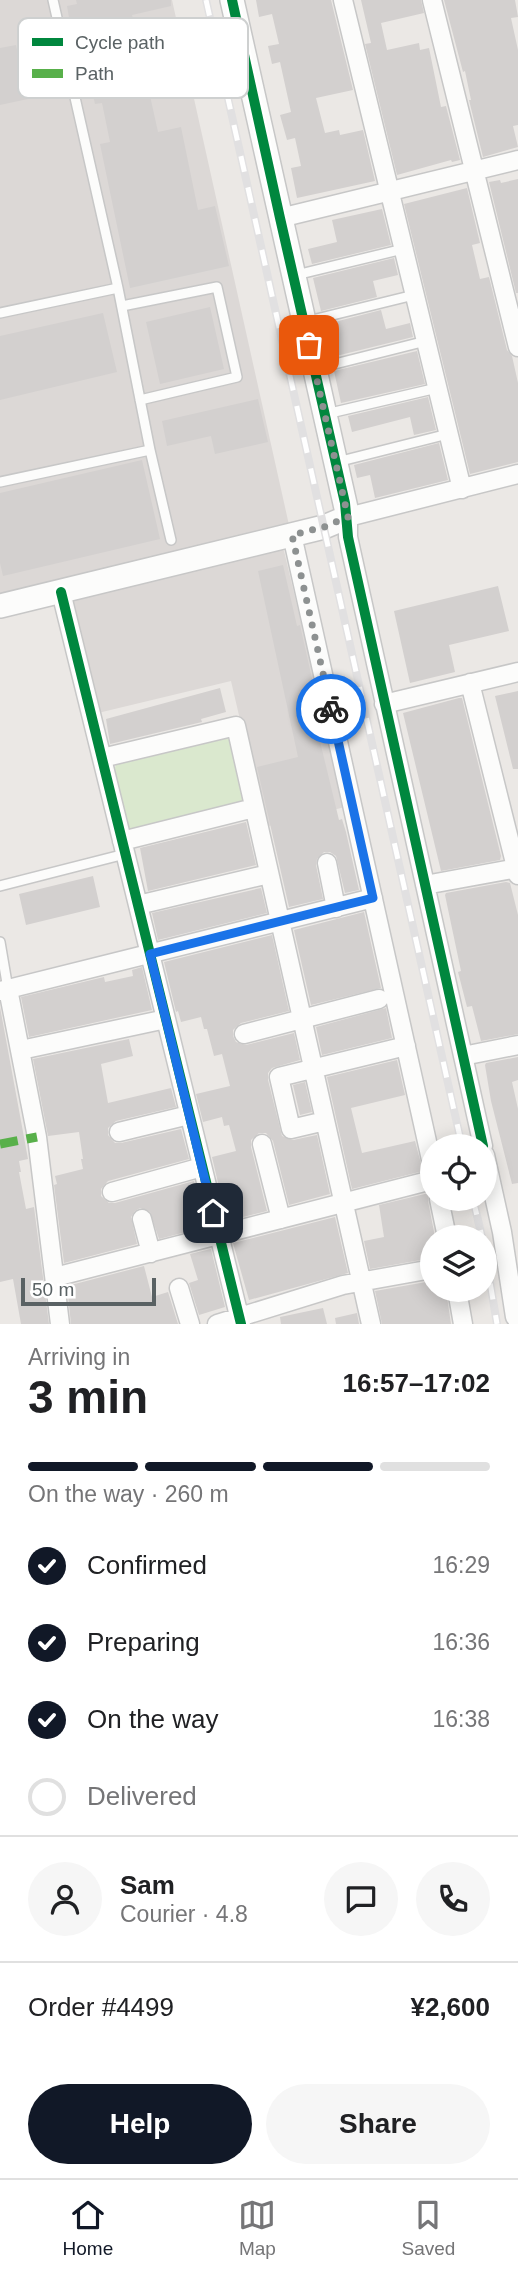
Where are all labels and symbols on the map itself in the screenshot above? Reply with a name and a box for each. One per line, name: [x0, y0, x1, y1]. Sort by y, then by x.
legend: [18, 18, 248, 98]
text: Cycle path: [75, 32, 165, 53]
text: Path: [75, 63, 114, 84]
pin: [279, 315, 339, 375]
courier: [296, 674, 366, 744]
pin: [183, 1183, 243, 1243]
scale bar: [21, 1275, 156, 1307]

